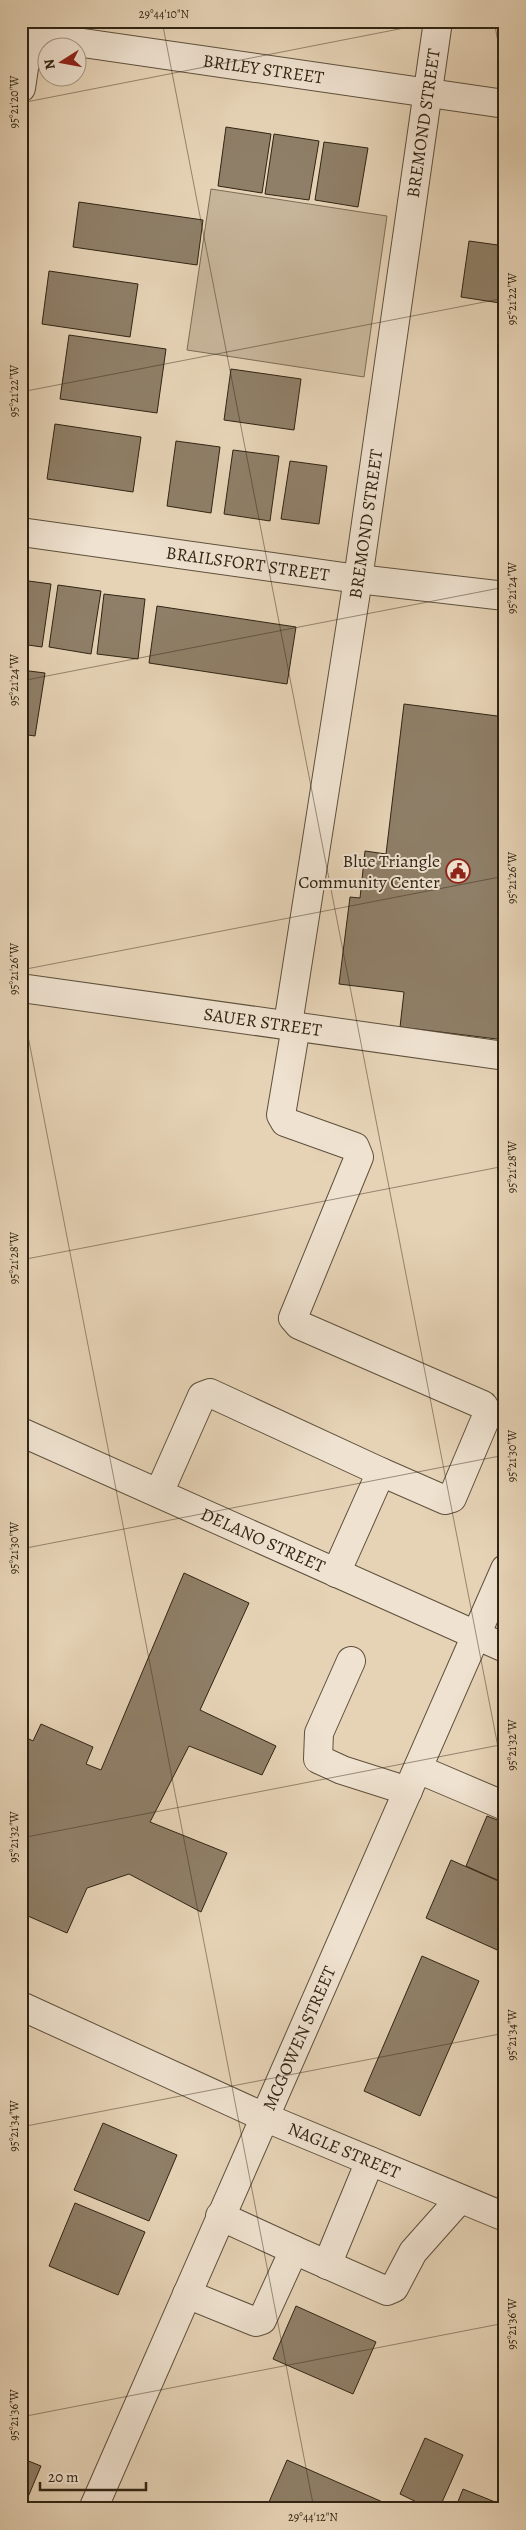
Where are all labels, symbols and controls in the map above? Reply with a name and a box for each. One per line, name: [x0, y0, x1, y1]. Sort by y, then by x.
text: 29°44'10"N: [139, 6, 190, 22]
north arrow: [38, 38, 88, 88]
street label: BREMOND STREET: [401, 47, 446, 199]
street label: BRILEY STREET: [201, 48, 326, 90]
text: N: [39, 58, 60, 71]
text: 95°21'20"W: [6, 75, 22, 129]
text: 95°21'22"W: [504, 272, 520, 325]
text: 95°21'22"W: [6, 364, 22, 417]
street label: BREMOND STREET: [343, 448, 388, 600]
street label: BRAILSFORT STREET: [165, 540, 331, 587]
text: 95°21'24"W: [504, 561, 520, 614]
text: 95°21'24"W: [6, 653, 22, 706]
place label: Blue Triangle Community Center: [298, 849, 440, 894]
text: 95°21'26"W: [504, 851, 520, 904]
public building icon: Blue Triangle Community Center: [445, 858, 471, 884]
text: 95°21'26"W: [6, 942, 22, 995]
street label: SAUER STREET: [202, 1002, 323, 1042]
text: 95°21'28"W: [504, 1140, 520, 1193]
text: 95°21'28"W: [6, 1231, 22, 1284]
text: 95°21'30"W: [504, 1429, 520, 1482]
street label: DELANO STREET: [197, 1502, 329, 1578]
text: 95°21'30"W: [6, 1521, 22, 1574]
text: 95°21'32"W: [504, 1718, 520, 1771]
text: 95°21'32"W: [6, 1810, 22, 1863]
street label: MCGOWEN STREET: [257, 1962, 342, 2114]
text: 95°21'34"W: [504, 2009, 520, 2061]
text: 95°21'34"W: [6, 2100, 22, 2152]
street label: NAGLE STREET: [284, 2116, 404, 2184]
text: 95°21'36"W: [504, 2297, 520, 2350]
text: 95°21'36"W: [6, 2388, 22, 2441]
scale bar: [40, 2460, 146, 2492]
text: 20 m: [48, 2467, 79, 2487]
text: 29°44'12"N: [288, 2509, 338, 2525]

